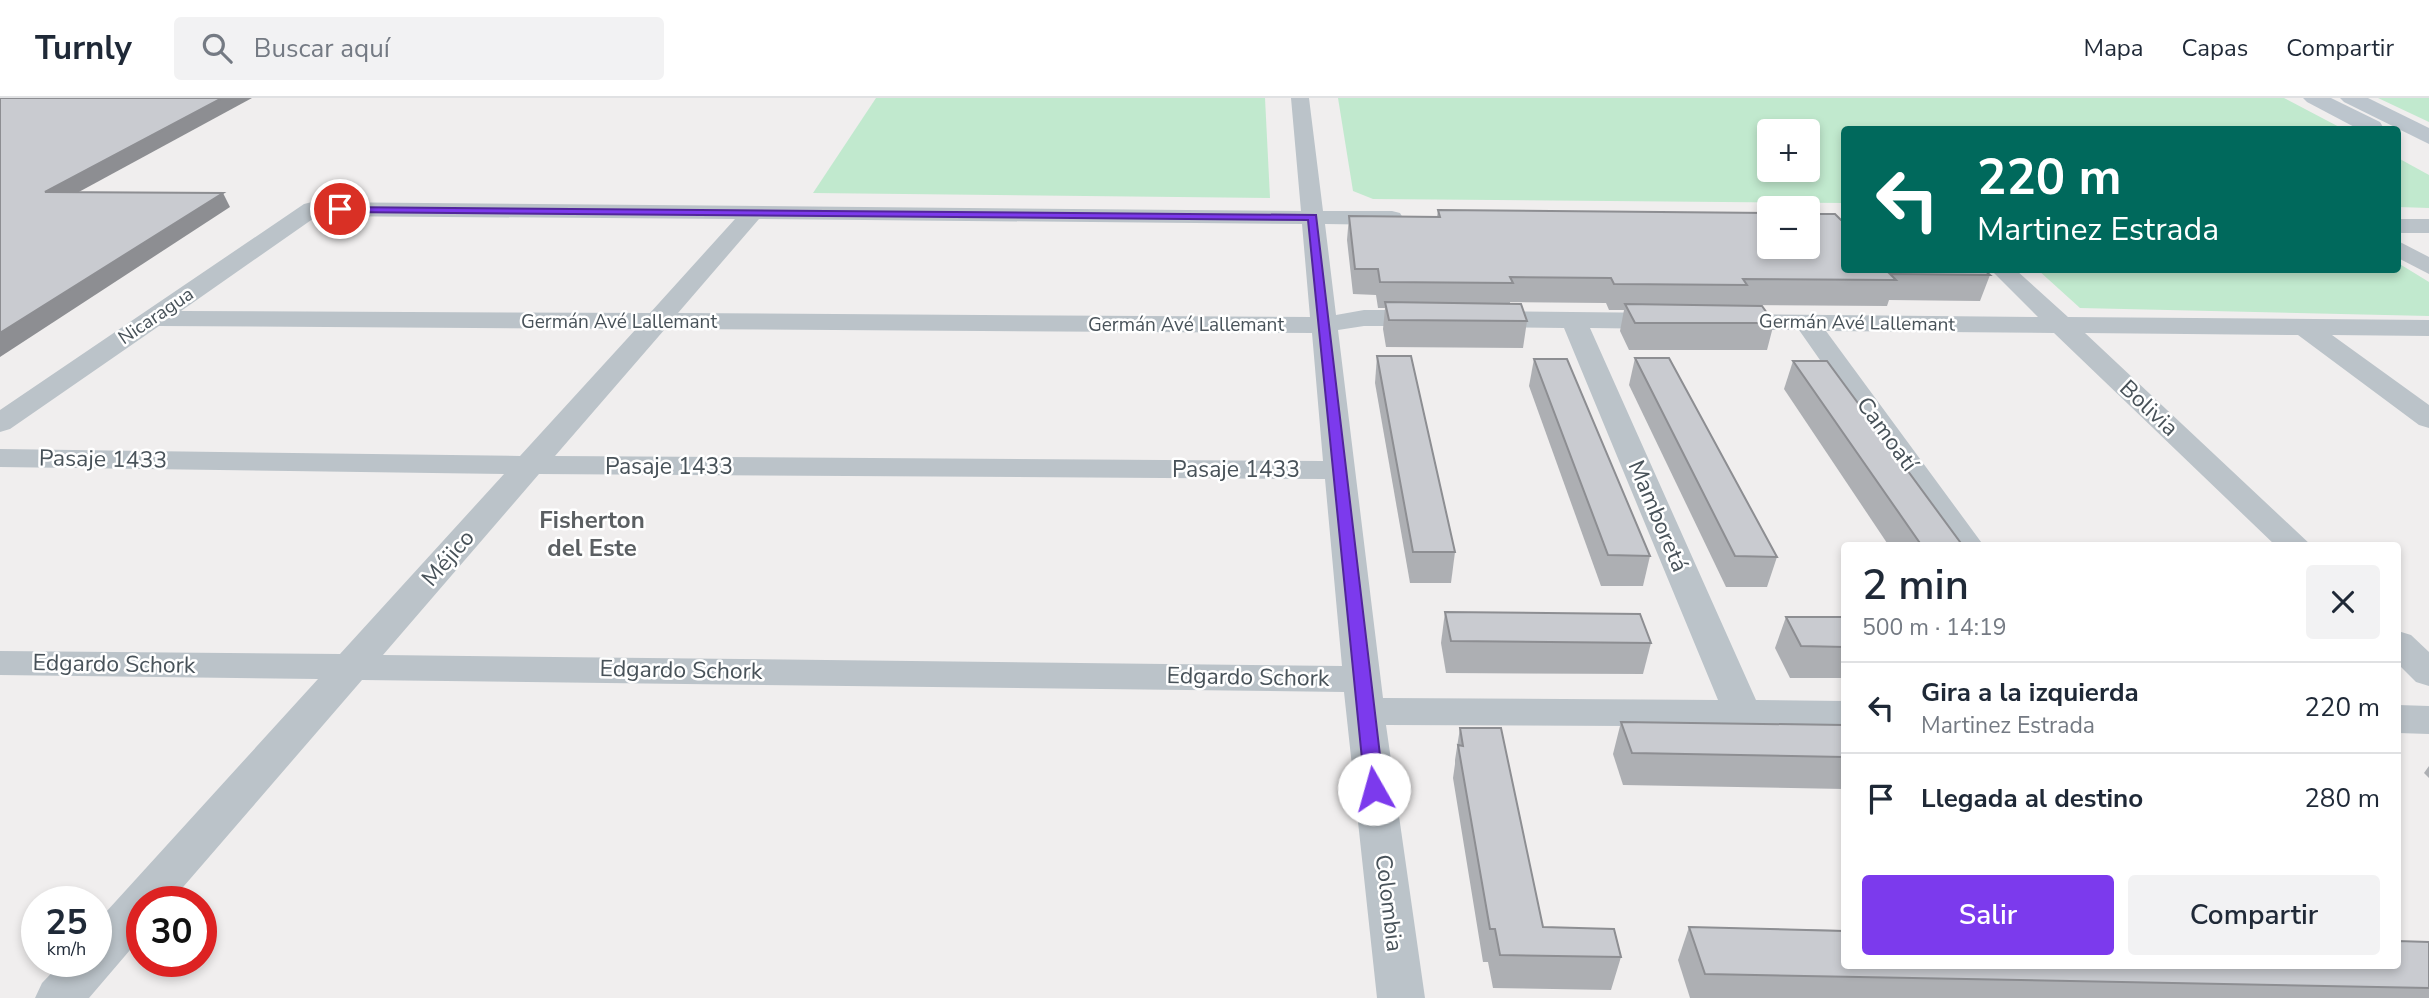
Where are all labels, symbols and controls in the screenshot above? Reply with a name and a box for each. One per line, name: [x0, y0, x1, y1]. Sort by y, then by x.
search box: [174, 17, 664, 80]
text: Turnly: [35, 26, 132, 71]
icon: search: [198, 29, 236, 67]
text: Buscar aquí: [254, 31, 390, 66]
text: Mapa: [2084, 32, 2144, 64]
text: Capas: [2182, 32, 2248, 64]
text: Compartir: [2286, 32, 2394, 64]
map controls: [1757, 119, 1820, 259]
button: +: [1757, 119, 1820, 182]
text: 220 m: [1977, 144, 2121, 211]
icon: left: [1862, 154, 1953, 245]
pin: [310, 179, 370, 239]
icon: arrive: [321, 190, 359, 228]
button: −: [1757, 196, 1820, 259]
text: Martinez Estrada: [1977, 208, 2219, 251]
street label: Nicaragua: [113, 281, 199, 351]
street label: Germán Avé Lallemant: [1759, 308, 1956, 338]
street label: Germán Avé Lallemant: [521, 309, 717, 335]
street label: Germán Avé Lallemant: [1088, 312, 1284, 338]
street label: Bolivia: [2113, 373, 2185, 443]
street label: Camoatí: [1849, 390, 1926, 479]
street label: Pasaje 1433: [39, 442, 167, 476]
street label: Pasaje 1433: [605, 451, 733, 482]
street label: Pasaje 1433: [1172, 454, 1300, 485]
street label: Mamboretá: [1621, 455, 1695, 577]
district label: Fisherton del Este: [539, 504, 645, 564]
street label: Méjico: [415, 523, 481, 593]
text: 2 min: [1862, 557, 1969, 614]
button: close: [2306, 565, 2380, 639]
text: 500 m · 14:19: [1862, 612, 2007, 643]
street label: Edgardo Schork: [32, 647, 196, 681]
street label: Edgardo Schork: [599, 653, 763, 687]
street label: Edgardo Schork: [1166, 660, 1330, 694]
text: Gira a la izquierda: [1921, 675, 2139, 710]
icon: left: [1862, 689, 1900, 727]
text: 220 m: [2304, 690, 2380, 725]
text: Martinez Estrada: [1921, 710, 2095, 741]
position arrow: [1337, 752, 1411, 826]
icon: arrive: [1862, 780, 1900, 818]
text: Llegada al destino: [1921, 781, 2143, 816]
text: 280 m: [2304, 781, 2380, 816]
street label: Colombia: [1368, 853, 1410, 953]
button: Salir: [1862, 875, 2114, 955]
button: Compartir: [2128, 875, 2380, 955]
speed limit sign: 30: [126, 886, 217, 977]
text: 25: [45, 899, 88, 946]
text: km/h: [47, 937, 86, 961]

